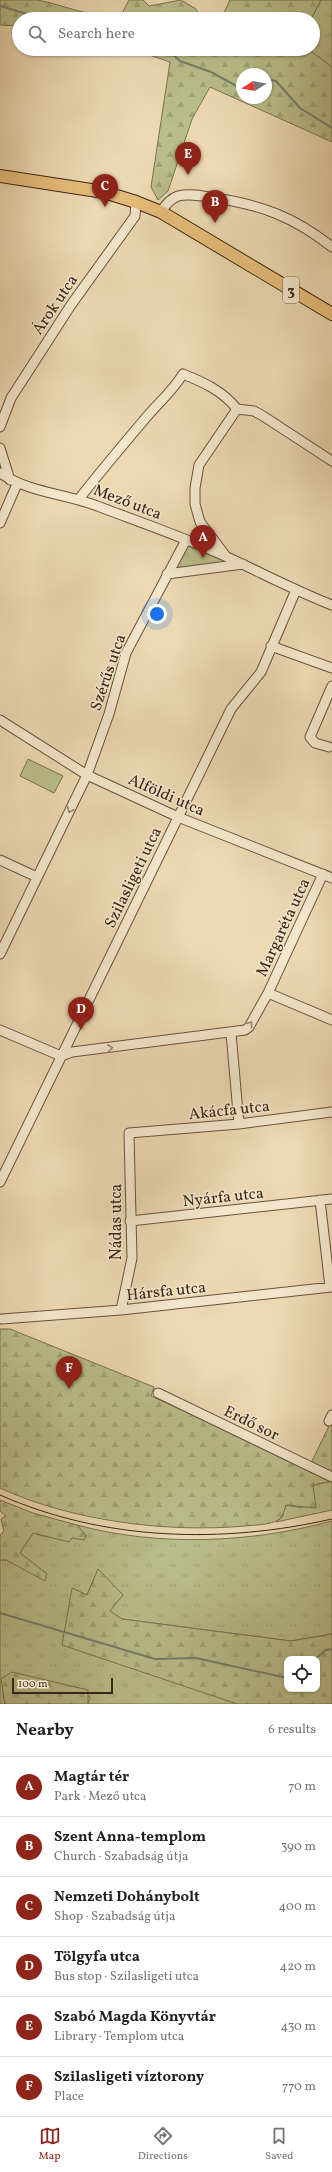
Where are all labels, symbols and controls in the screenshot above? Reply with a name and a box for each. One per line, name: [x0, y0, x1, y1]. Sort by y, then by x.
search box: [12, 12, 320, 56]
icon: search: [26, 23, 48, 45]
text: Search here: [58, 24, 135, 45]
north arrow: [236, 68, 272, 104]
pin: E: [175, 142, 201, 175]
pin: C: [92, 174, 118, 207]
pin: B: [202, 190, 228, 223]
street label: Árok utca: [28, 271, 84, 339]
road number: 3: [283, 277, 299, 303]
street label: Mező utca: [90, 480, 165, 526]
pin: A: [190, 525, 216, 558]
your location: [147, 604, 167, 624]
street label: Szérűs utca: [85, 631, 132, 714]
street label: Alföldi utca: [124, 769, 208, 822]
one-way arrow: [67, 806, 75, 813]
street label: Szilasligeti utca: [100, 824, 168, 932]
street label: Margaréta utca: [251, 875, 316, 981]
pin: D: [68, 997, 94, 1030]
one-way arrow: [245, 1022, 252, 1029]
one-way arrow: [107, 1044, 113, 1053]
street label: Akácfa utca: [188, 1096, 271, 1126]
street label: Nyárfa utca: [182, 1183, 265, 1213]
street label: Nádas utca: [106, 1184, 128, 1260]
street label: Hársfa utca: [125, 1277, 207, 1307]
pin: F: [56, 1356, 82, 1389]
street label: Erdő sor: [220, 1401, 283, 1447]
map controls: [284, 1656, 320, 1692]
button: locate: [284, 1656, 320, 1692]
scale bar: [12, 1676, 113, 1695]
text: 100 m: [18, 1677, 48, 1692]
text: Nearby: [16, 1719, 74, 1742]
text: 6 results: [268, 1721, 316, 1739]
text: Magtár tér: [54, 1767, 129, 1788]
text: A: [24, 1778, 34, 1796]
text: 70 m: [288, 1778, 316, 1796]
text: Park · Mező utca: [54, 1788, 146, 1806]
text: Szent Anna-templom: [54, 1827, 206, 1848]
text: B: [25, 1838, 33, 1856]
text: 390 m: [281, 1838, 316, 1856]
text: Church · Szabadság útja: [54, 1848, 188, 1866]
text: Nemzeti Dohánybolt: [54, 1887, 200, 1908]
text: C: [25, 1898, 33, 1916]
text: 400 m: [279, 1898, 316, 1916]
text: Shop · Szabadság útja: [54, 1908, 175, 1926]
text: Tölgyfa utca: [54, 1947, 140, 1968]
text: D: [24, 1958, 34, 1976]
text: 420 m: [279, 1958, 316, 1976]
text: Bus stop · Szilasligeti utca: [54, 1968, 199, 1986]
text: Szabó Magda Könyvtár: [54, 2007, 216, 2028]
text: E: [25, 2018, 33, 2036]
text: 430 m: [280, 2018, 316, 2036]
text: Library · Templom utca: [54, 2028, 184, 2046]
text: Szilasligeti víztorony: [54, 2067, 204, 2088]
text: F: [25, 2078, 33, 2096]
text: 770 m: [282, 2078, 316, 2096]
text: Place: [54, 2088, 84, 2106]
tab: Map: [39, 2125, 61, 2164]
tab: Directions: [138, 2125, 188, 2164]
tab: Saved: [265, 2125, 293, 2164]

